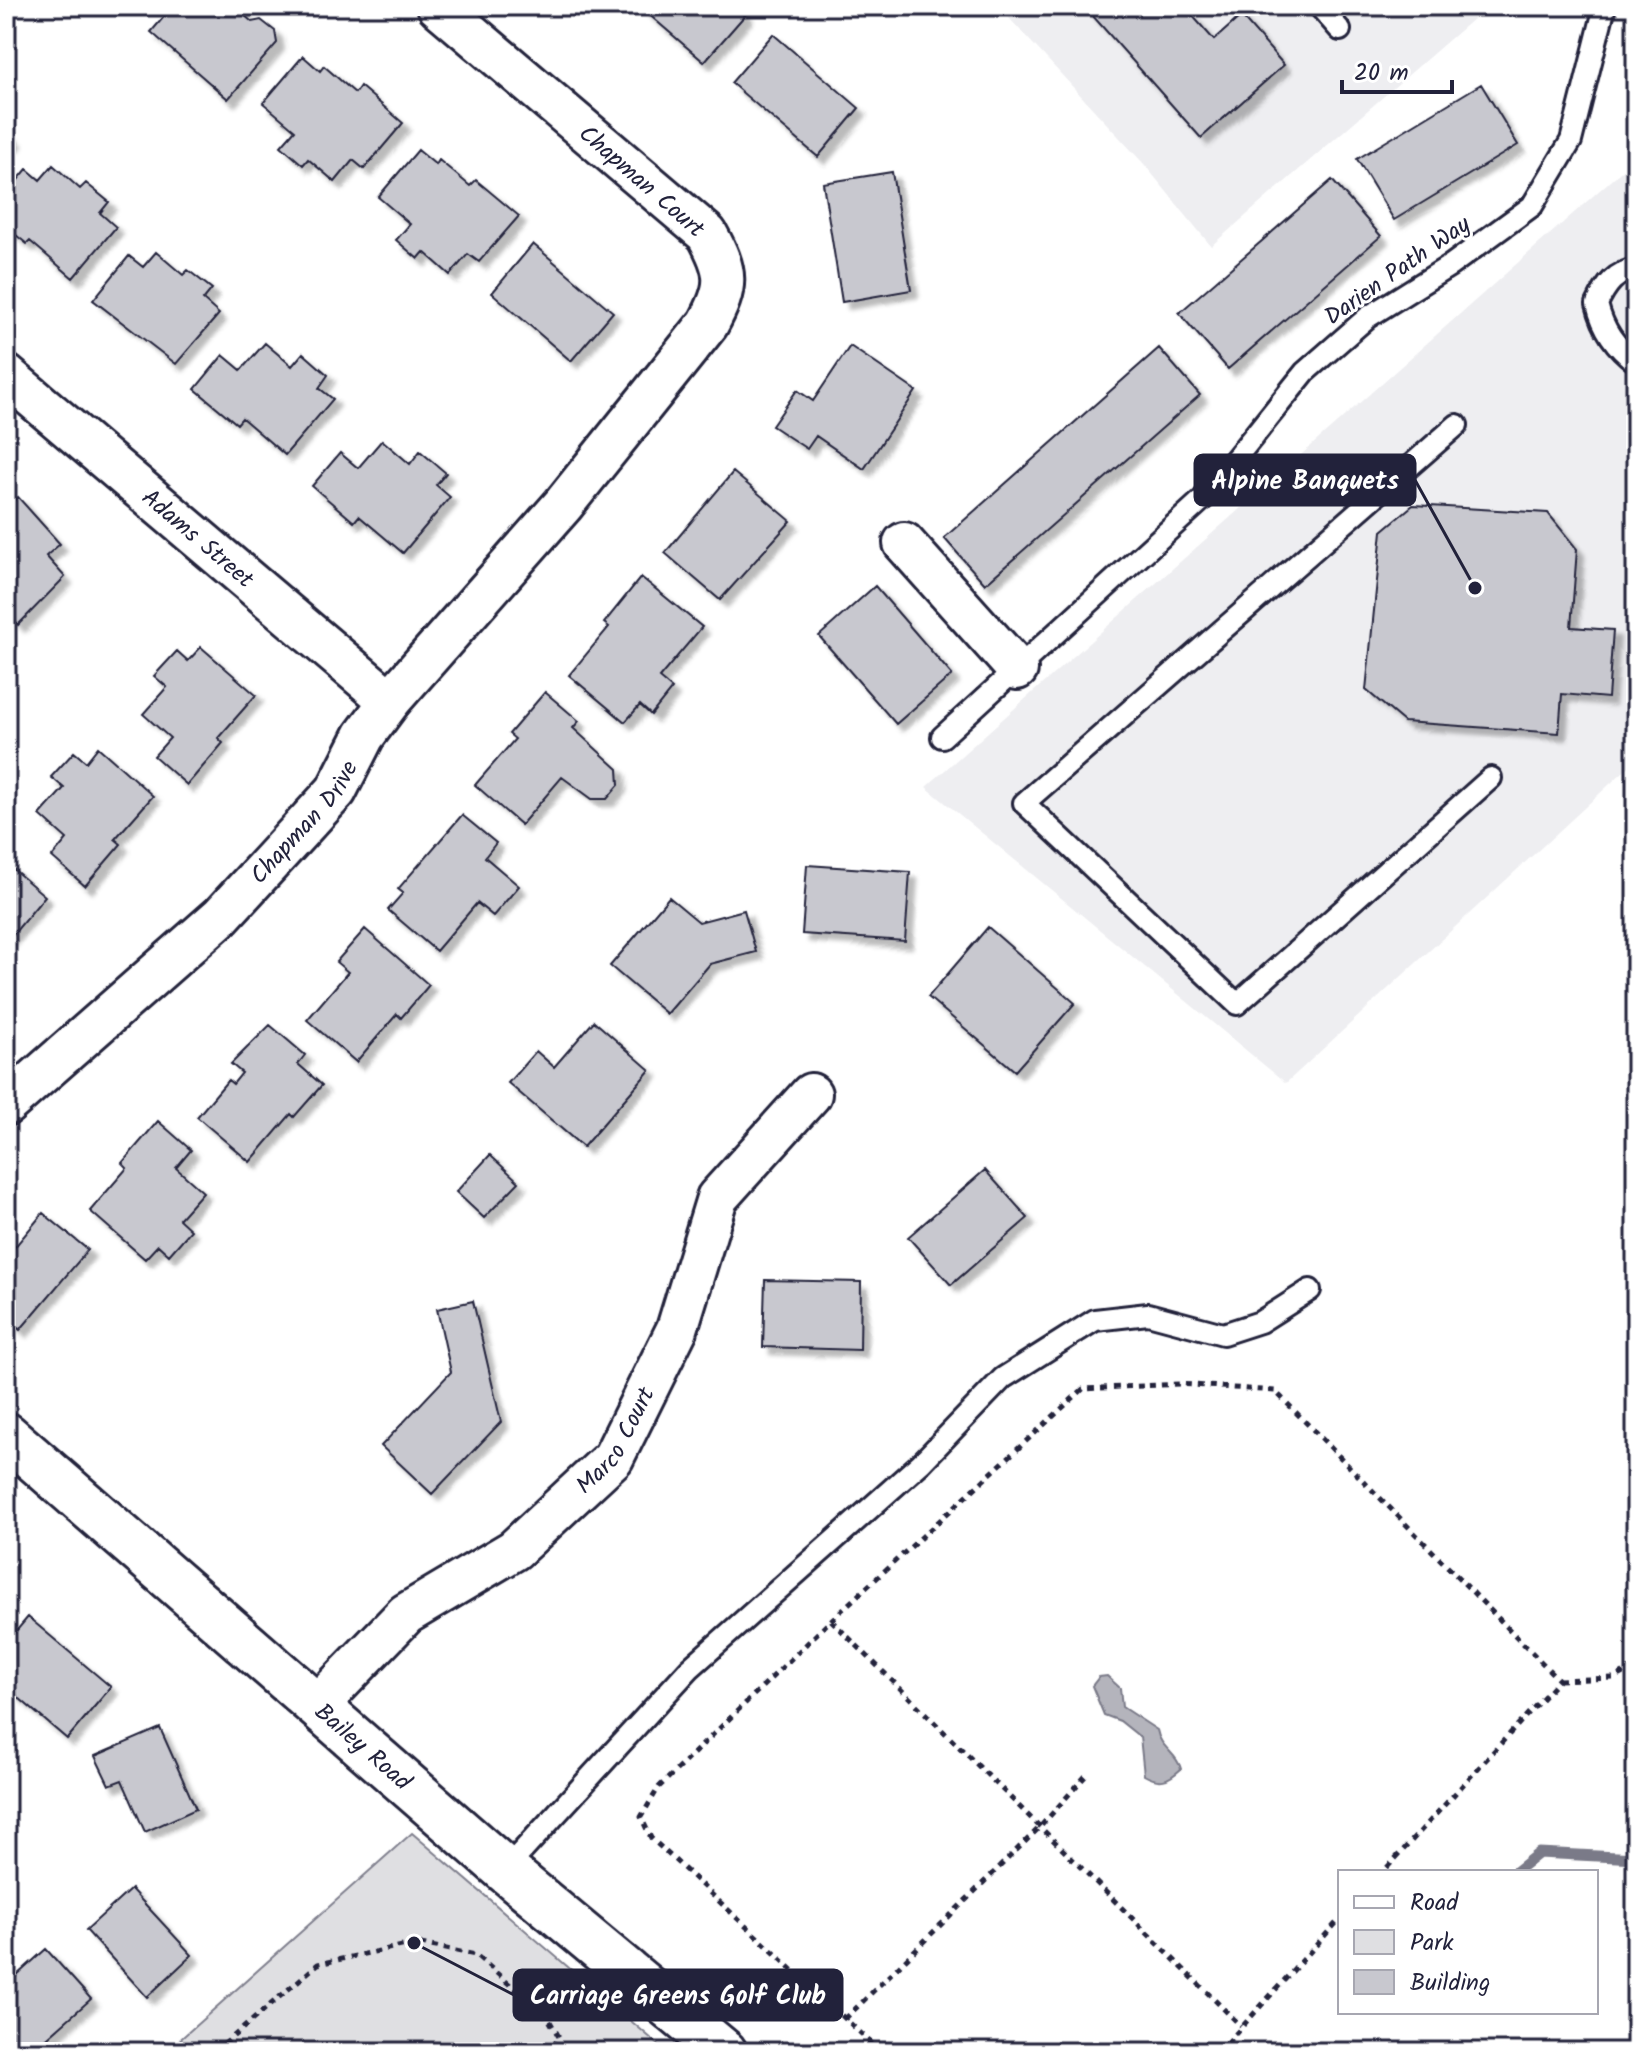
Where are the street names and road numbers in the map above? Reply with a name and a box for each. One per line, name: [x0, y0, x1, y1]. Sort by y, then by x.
street label: Chapman Court: [569, 116, 713, 249]
street label: Darien Path Way: [1317, 206, 1480, 336]
street label: Adams Street: [132, 480, 263, 599]
street label: Chapman Drive: [241, 754, 369, 894]
street label: Marco Court: [567, 1380, 667, 1505]
street label: Bailey Road: [305, 1694, 420, 1802]

